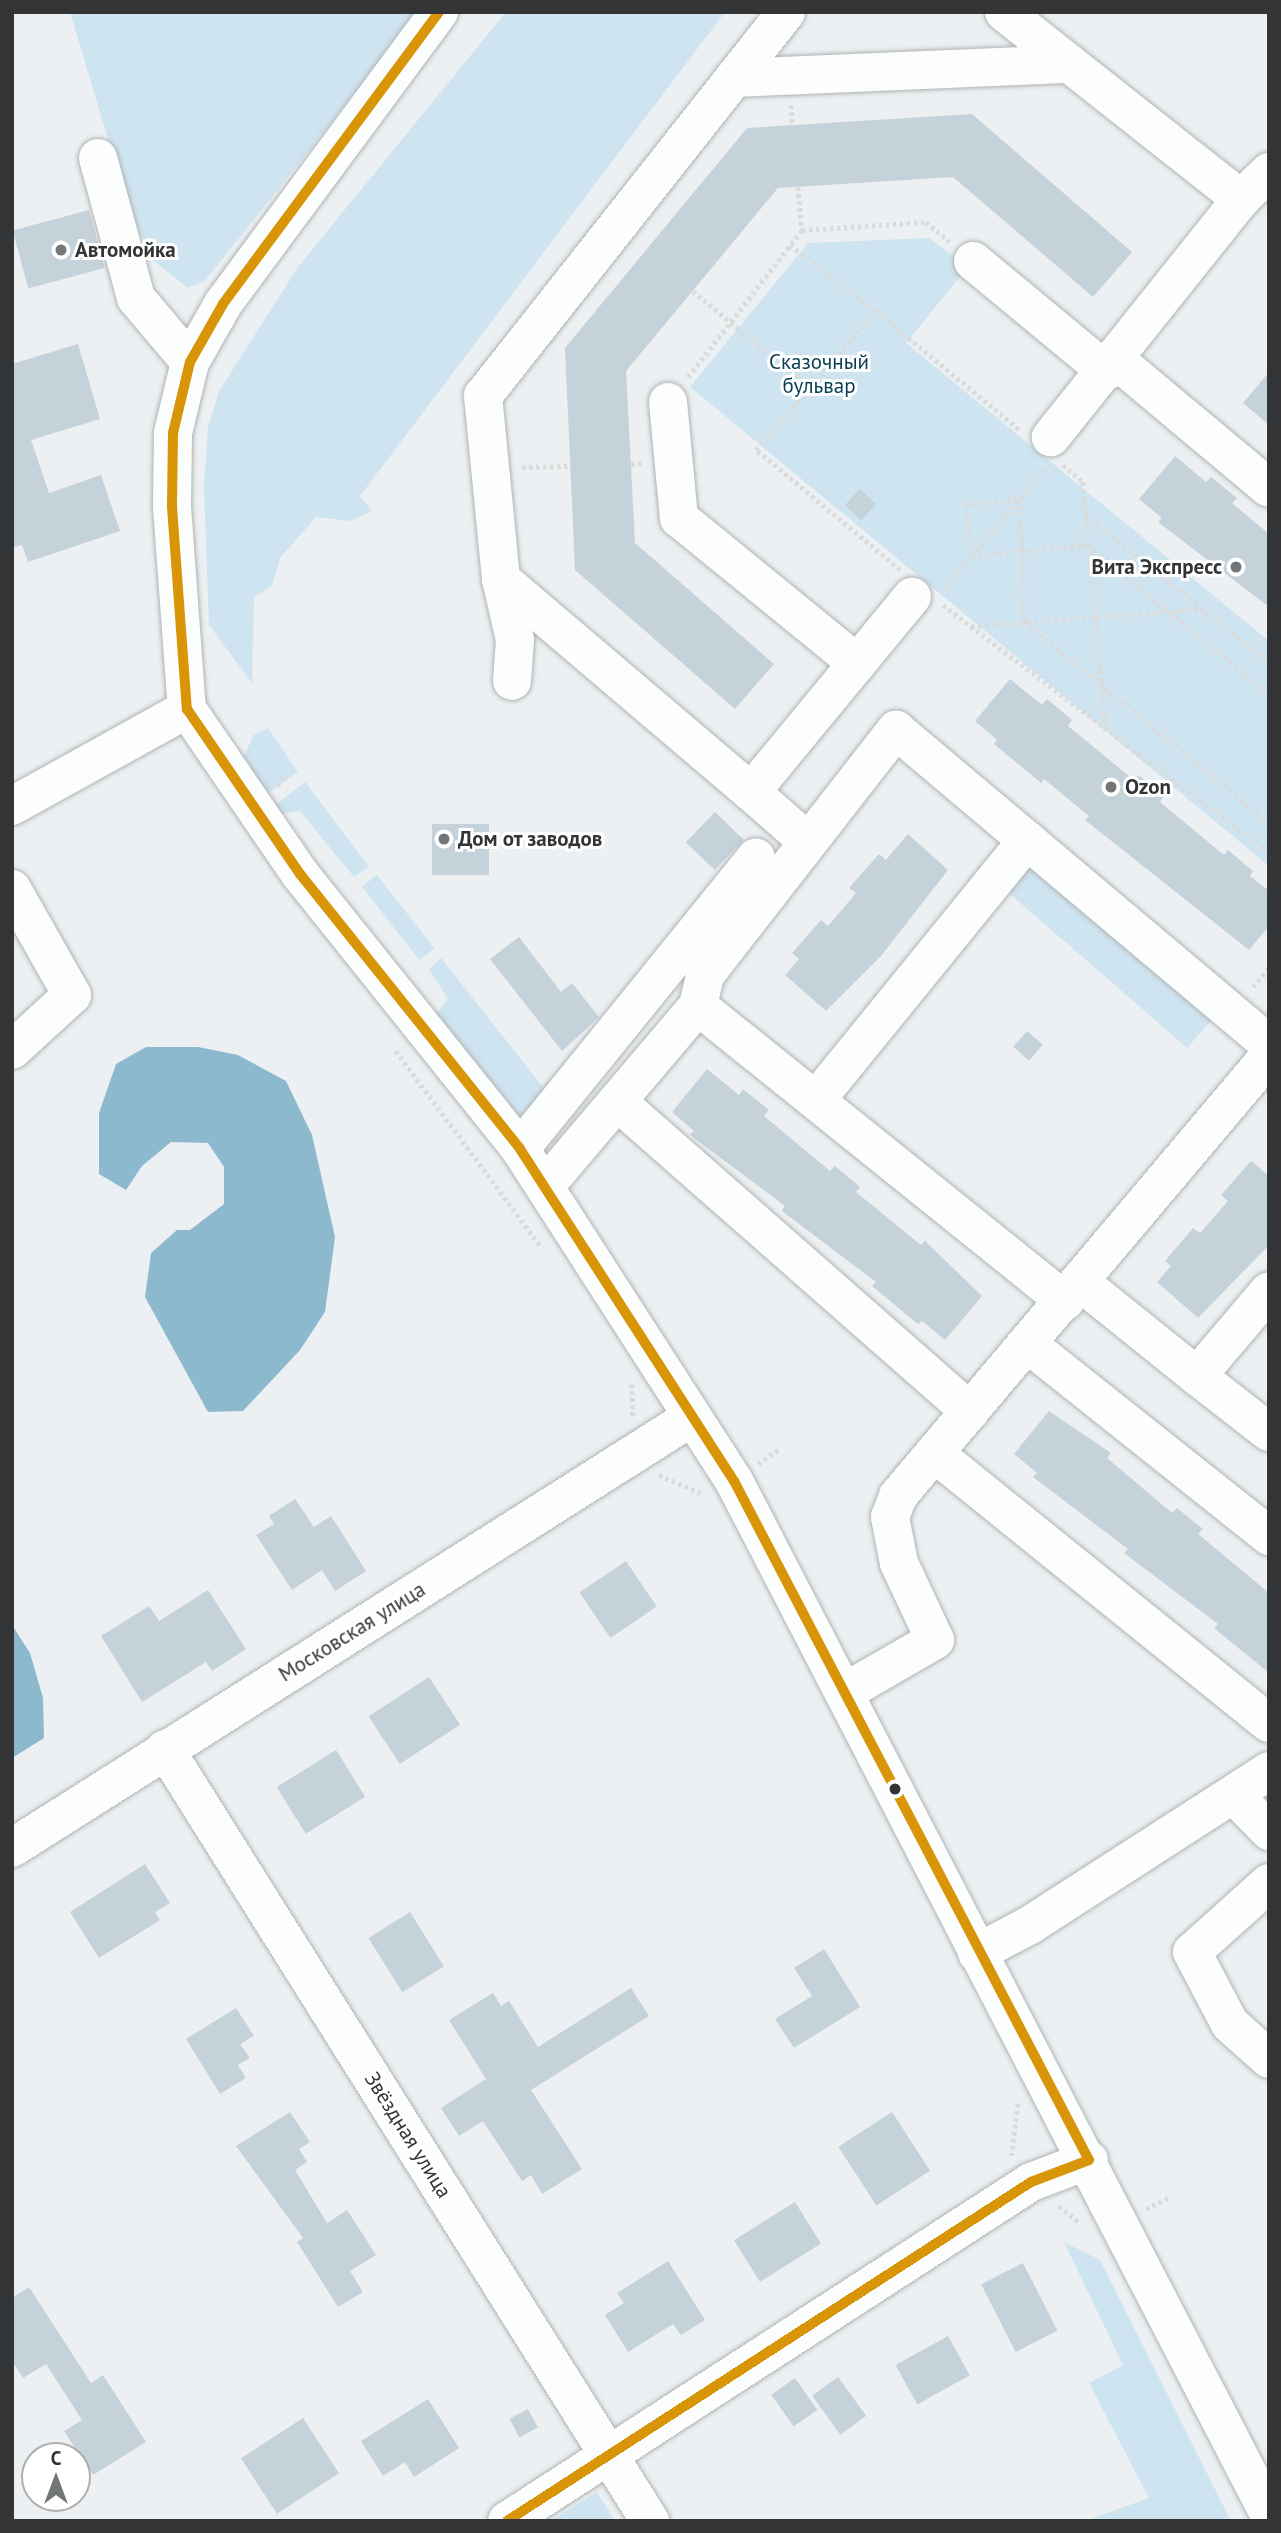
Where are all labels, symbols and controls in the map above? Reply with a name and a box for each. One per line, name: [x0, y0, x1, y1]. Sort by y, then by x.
place label: Автомойка: [75, 237, 176, 263]
marker: Автомойка: [53, 242, 69, 258]
park label: Сказочный бульвар: [769, 349, 869, 399]
place label: Вита Экспресс: [1092, 554, 1222, 580]
marker: Вита Экспресс: [1228, 559, 1244, 575]
place label: Ozon: [1125, 774, 1171, 800]
marker: Ozon: [1103, 779, 1119, 795]
place label: Дом от заводов: [458, 826, 603, 852]
marker: Дом от заводов: [436, 831, 452, 847]
street label: Московская улица: [274, 1577, 430, 1687]
unlabelled marker: [888, 1782, 902, 1796]
street label: Звёздная улица: [359, 2067, 457, 2203]
north arrow: [21, 2442, 91, 2512]
text: С: [51, 2446, 61, 2470]

